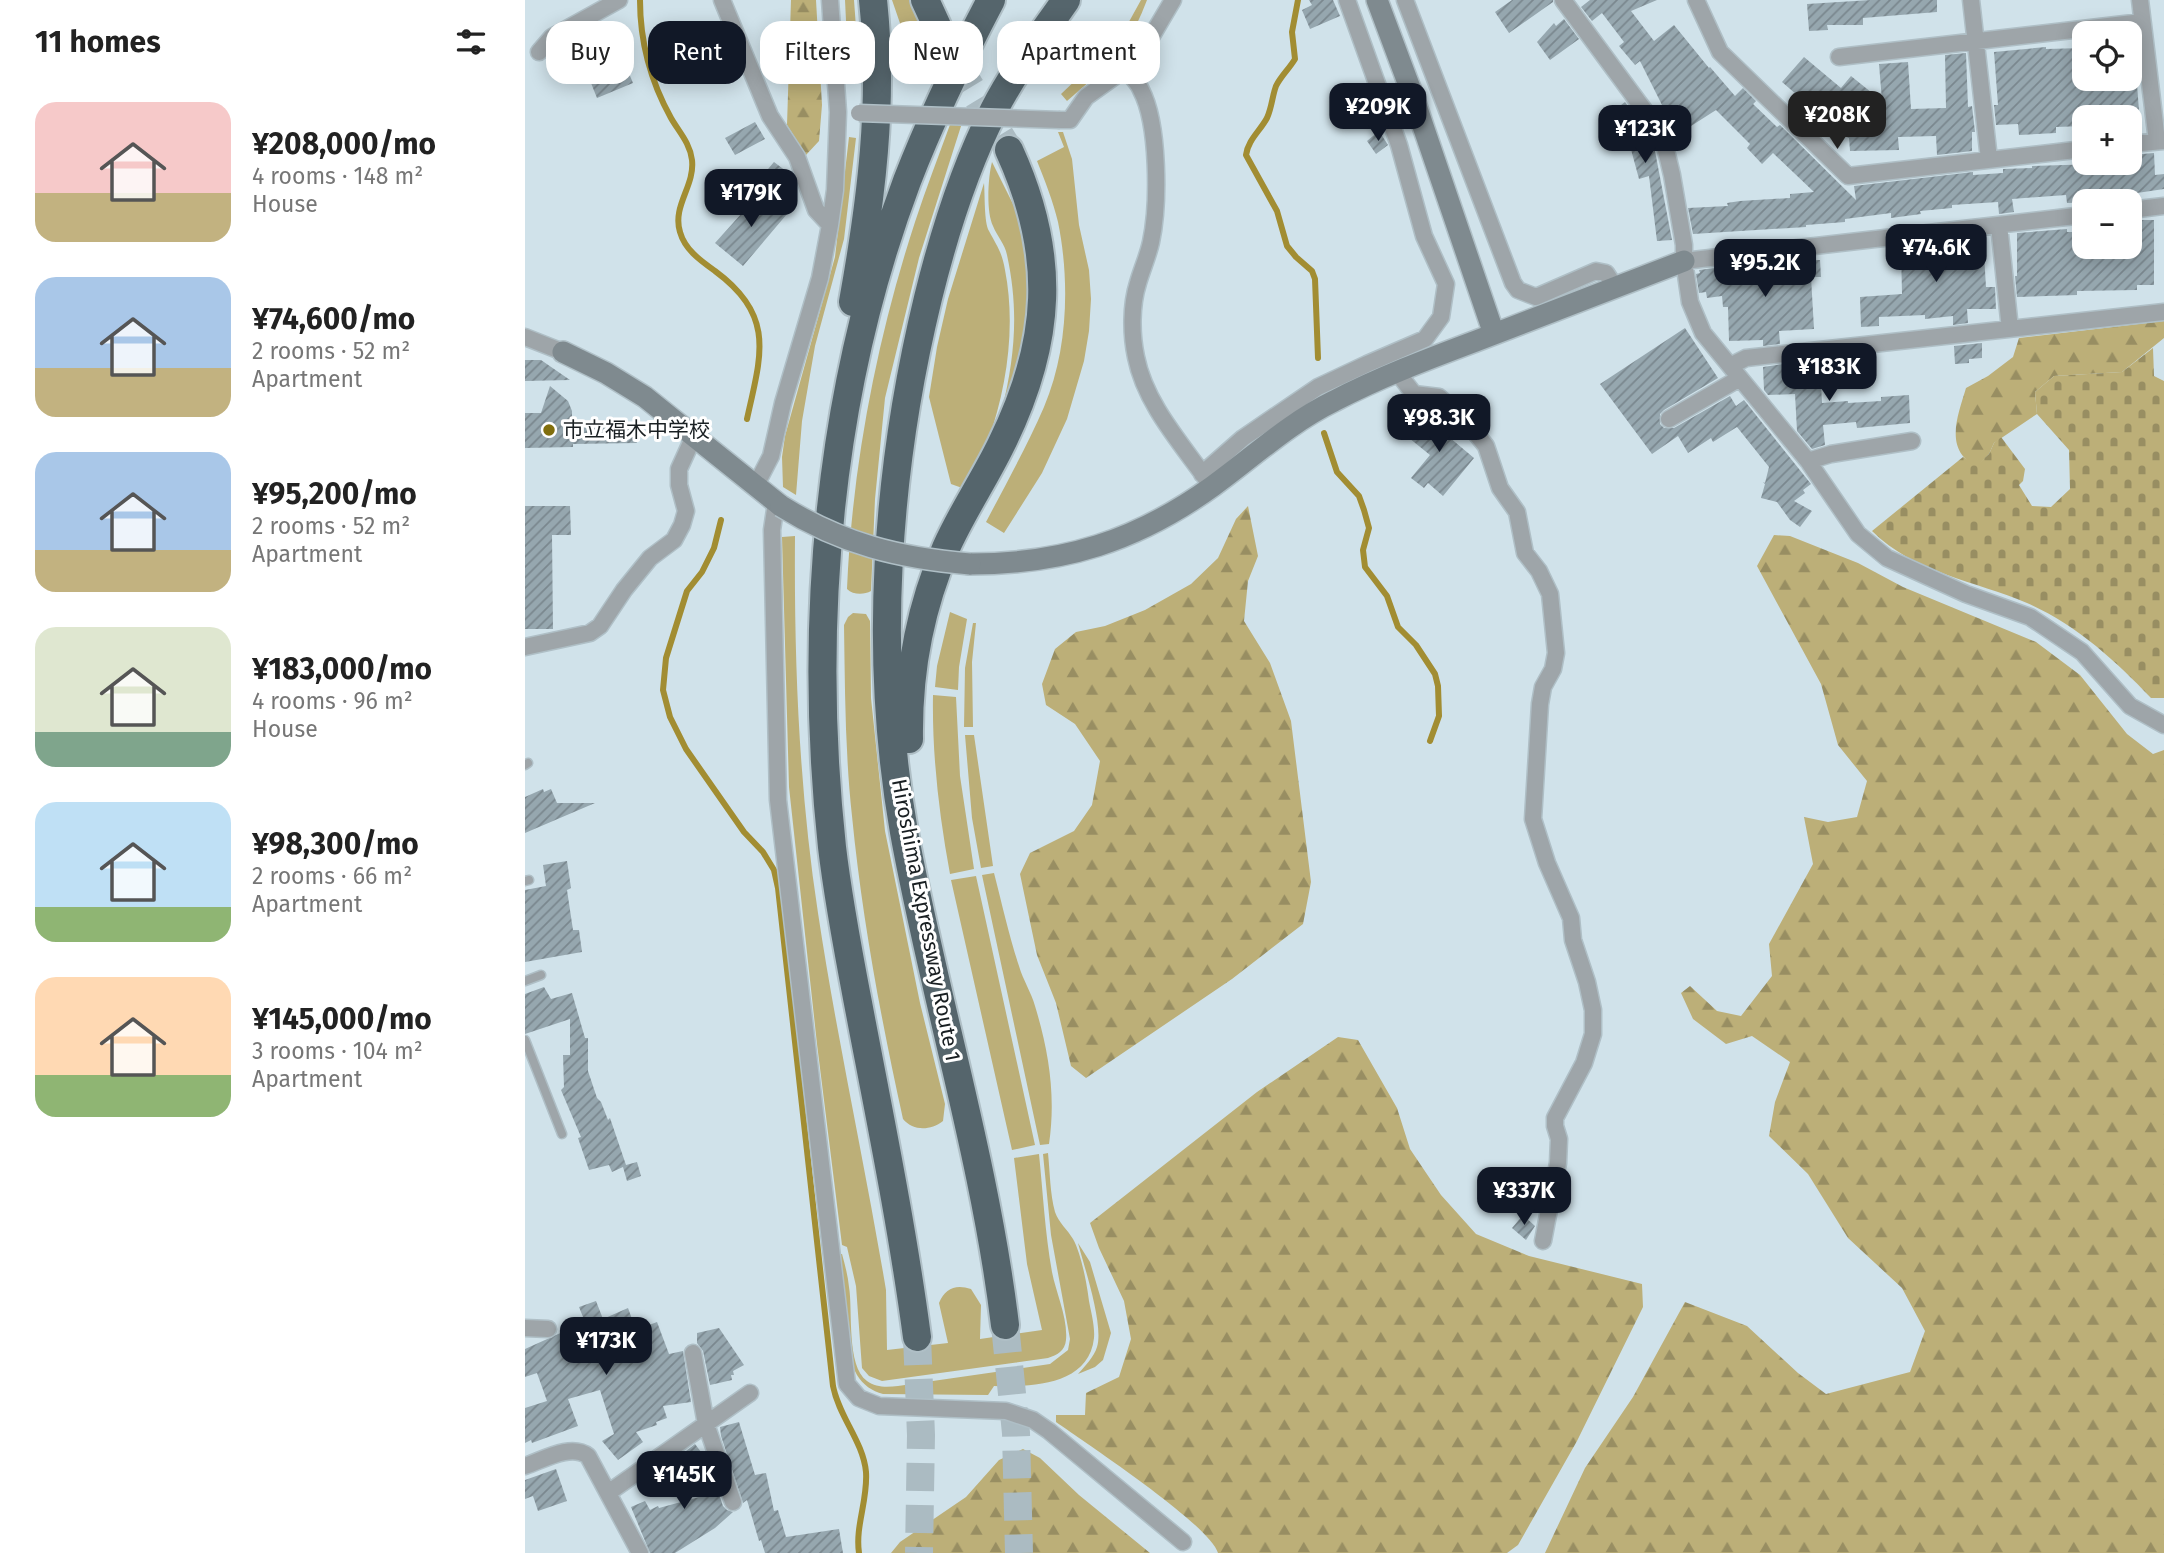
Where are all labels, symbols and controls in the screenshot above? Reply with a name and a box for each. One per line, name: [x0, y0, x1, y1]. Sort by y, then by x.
chip: Buy: [546, 21, 634, 84]
chip: Rent: [648, 21, 746, 84]
chip: Filters: [760, 21, 875, 84]
chip: New: [889, 21, 983, 84]
chip: Apartment: [997, 21, 1160, 84]
map controls: [2072, 21, 2142, 259]
button: locate: [2072, 21, 2142, 91]
icon: filters: [452, 23, 490, 61]
text: 11 homes: [35, 24, 161, 60]
pin: ¥209K: [1329, 83, 1427, 143]
text: ¥209K: [1345, 92, 1411, 120]
pin: ¥208K: [1788, 92, 1886, 151]
text: ¥208K: [1804, 100, 1870, 128]
button: +: [2072, 105, 2142, 175]
pin: ¥123K: [1596, 106, 1694, 165]
text: ¥123K: [1614, 114, 1676, 142]
text: ¥208,000/mo: [252, 126, 436, 162]
icon: home: [91, 130, 175, 214]
text: 4 rooms · 148 m²: [252, 162, 423, 190]
pin: ¥179K: [702, 170, 800, 229]
text: ¥179K: [721, 178, 781, 206]
button: −: [2072, 189, 2142, 259]
text: House: [252, 190, 318, 218]
pin: ¥74.6K: [1879, 224, 1993, 284]
text: ¥74.6K: [1902, 233, 1970, 261]
pin: ¥95.2K: [1708, 240, 1822, 299]
text: ¥95.2K: [1730, 248, 1800, 276]
text: ¥74,600/mo: [252, 301, 415, 337]
icon: home: [91, 305, 175, 389]
text: 2 rooms · 52 m²: [252, 337, 410, 365]
pin: ¥183K: [1780, 344, 1878, 403]
text: ¥183K: [1798, 352, 1860, 380]
text: Apartment: [252, 365, 362, 393]
pin: ¥98.3K: [1382, 394, 1496, 454]
text: ¥98.3K: [1403, 403, 1475, 431]
place label: 市立福木中学校: [563, 417, 710, 443]
marker: 市立福木中学校: [541, 422, 557, 438]
text: ¥95,200/mo: [252, 476, 417, 512]
icon: home: [91, 480, 175, 564]
text: 2 rooms · 52 m²: [252, 512, 410, 540]
text: Apartment: [252, 540, 362, 568]
text: ¥183,000/mo: [252, 651, 432, 687]
icon: home: [91, 655, 175, 739]
text: 4 rooms · 96 m²: [252, 687, 413, 715]
text: House: [252, 715, 318, 743]
street label: Hiroshima Expressway Route 1: [886, 777, 966, 1063]
text: ¥98,300/mo: [252, 826, 419, 862]
icon: home: [91, 830, 175, 914]
text: 2 rooms · 66 m²: [252, 862, 412, 890]
text: Apartment: [252, 890, 362, 918]
text: ¥145,000/mo: [252, 1001, 432, 1037]
icon: home: [91, 1005, 175, 1089]
text: 3 rooms · 104 m²: [252, 1037, 423, 1065]
text: Apartment: [252, 1065, 362, 1093]
pin: ¥337K: [1475, 1168, 1573, 1227]
text: ¥337K: [1493, 1176, 1555, 1204]
pin: ¥173K: [557, 1318, 655, 1377]
text: ¥173K: [576, 1326, 636, 1354]
pin: ¥145K: [635, 1452, 733, 1511]
text: ¥145K: [653, 1460, 715, 1488]

